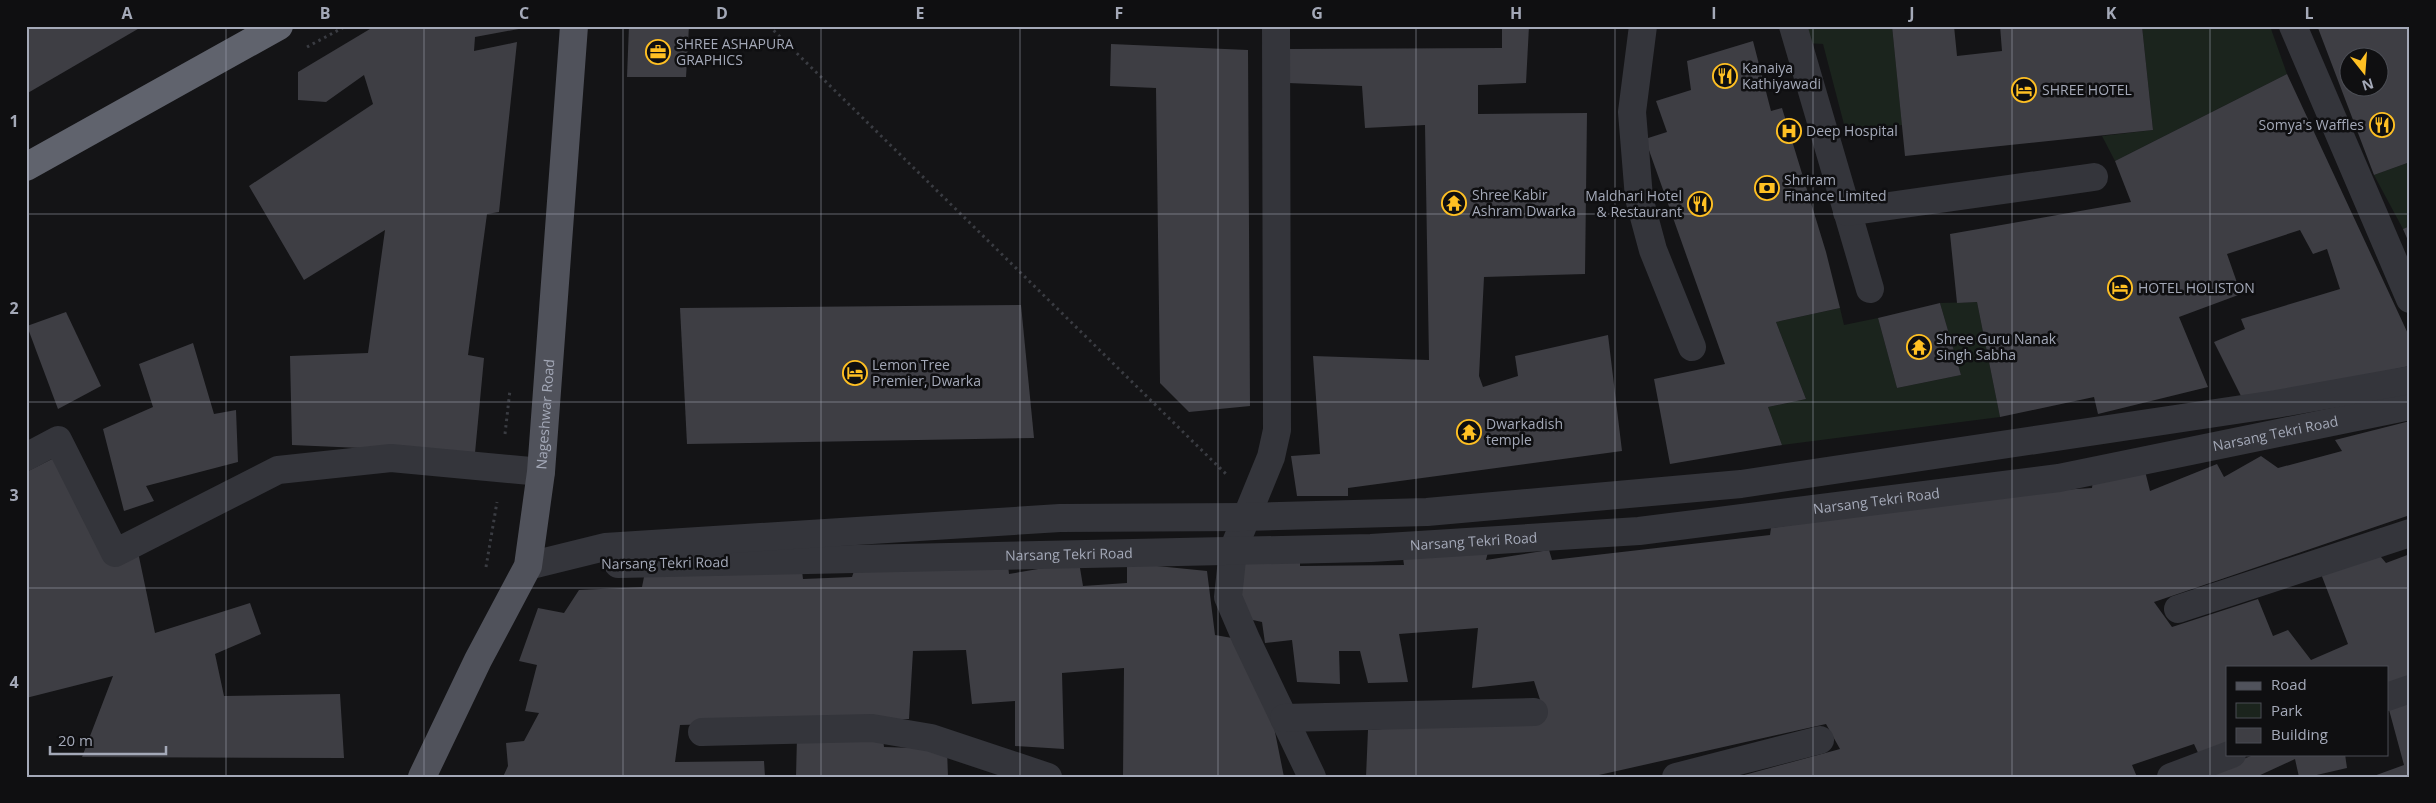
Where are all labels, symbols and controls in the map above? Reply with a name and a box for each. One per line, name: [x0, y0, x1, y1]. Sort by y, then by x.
text: A: [121, 2, 133, 24]
text: B: [320, 2, 330, 24]
text: C: [519, 2, 529, 24]
text: D: [716, 2, 728, 24]
text: E: [916, 2, 925, 24]
text: F: [1115, 2, 1123, 24]
text: G: [1311, 2, 1323, 24]
text: H: [1510, 2, 1522, 24]
text: I: [1711, 2, 1717, 24]
text: J: [1907, 2, 1915, 24]
text: K: [2106, 2, 2117, 24]
text: L: [2304, 2, 2314, 24]
place label: SHREE ASHAPURA GRAPHICS: [676, 34, 794, 69]
office icon: SHREE ASHAPURA GRAPHICS: [645, 39, 671, 65]
north arrow: [2338, 48, 2388, 98]
place label: Kanaiya Kathiyawadi: [1742, 58, 1821, 93]
restaurant icon: Kanaiya Kathiyawadi: [1712, 63, 1738, 89]
text: N: [2360, 74, 2376, 96]
hotel icon: SHREE HOTEL: [2011, 77, 2037, 103]
place label: SHREE HOTEL: [2042, 80, 2132, 99]
text: 1: [9, 110, 19, 132]
restaurant icon: Somya's Waffles: [2369, 112, 2395, 138]
place label: Somya's Waffles: [2259, 115, 2364, 134]
hospital icon: Deep Hospital: [1776, 118, 1802, 144]
place label: Deep Hospital: [1806, 121, 1898, 140]
place label: Shriram Finance Limited: [1784, 170, 1887, 205]
bank icon: Shriram Finance Limited: [1754, 175, 1780, 201]
place label: Shree Kabir Ashram Dwarka: [1472, 185, 1576, 220]
place label: Maldhari Hotel & Restaurant: [1585, 186, 1682, 221]
temple icon: Shree Kabir Ashram Dwarka: [1441, 190, 1467, 216]
restaurant icon: Maldhari Hotel & Restaurant: [1687, 191, 1713, 217]
hotel icon: HOTEL HOLISTON: [2107, 275, 2133, 301]
place label: HOTEL HOLISTON: [2138, 278, 2255, 297]
text: 2: [9, 297, 19, 319]
place label: Shree Guru Nanak Singh Sabha: [1936, 329, 2057, 364]
temple icon: Shree Guru Nanak Singh Sabha: [1906, 334, 1932, 360]
place label: Lemon Tree Premier, Dwarka: [872, 355, 981, 390]
street label: Nageshwar Road: [531, 358, 558, 470]
hotel icon: Lemon Tree Premier, Dwarka: [842, 360, 868, 386]
street label: Narsang Tekri Road: [2211, 411, 2340, 455]
place label: Dwarkadish temple: [1486, 414, 1563, 449]
temple icon: Dwarkadish temple: [1456, 419, 1482, 445]
street label: Narsang Tekri Road: [1812, 483, 1941, 518]
text: 3: [9, 484, 19, 506]
street label: Narsang Tekri Road: [1409, 527, 1538, 555]
street label: Narsang Tekri Road: [1005, 543, 1133, 565]
street label: Narsang Tekri Road: [601, 552, 729, 573]
legend: [2226, 666, 2388, 756]
text: 4: [9, 671, 19, 693]
text: Road: [2271, 674, 2307, 694]
text: Park: [2271, 700, 2302, 720]
scale bar: [50, 723, 166, 755]
text: Building: [2271, 724, 2328, 744]
text: 20 m: [58, 730, 93, 750]

